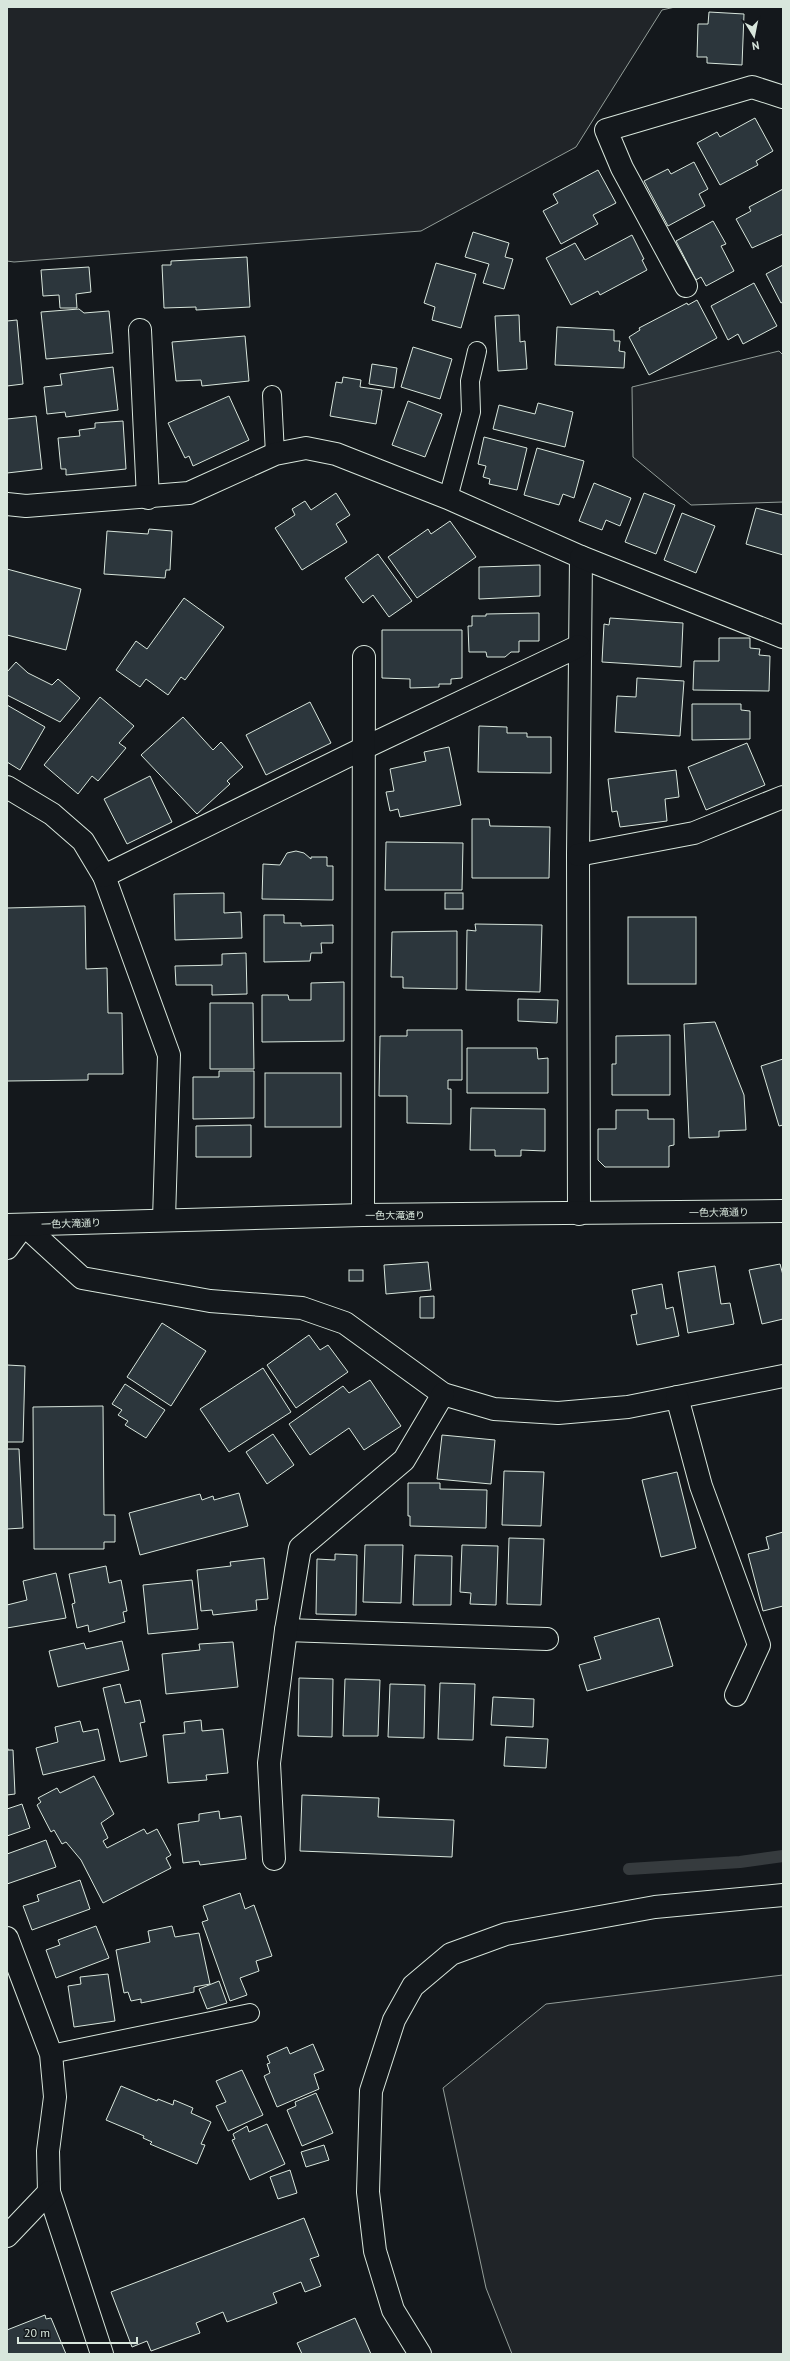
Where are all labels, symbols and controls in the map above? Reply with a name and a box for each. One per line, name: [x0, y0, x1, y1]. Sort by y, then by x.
north arrow: [734, 16, 774, 56]
text: N: [751, 38, 761, 53]
street label: 一色大滝通り: [689, 1205, 749, 1220]
street label: 一色大滝通り: [365, 1209, 425, 1222]
street label: 一色大滝通り: [41, 1216, 101, 1231]
scale bar: [18, 2319, 137, 2345]
text: 20 m: [24, 2325, 50, 2340]

